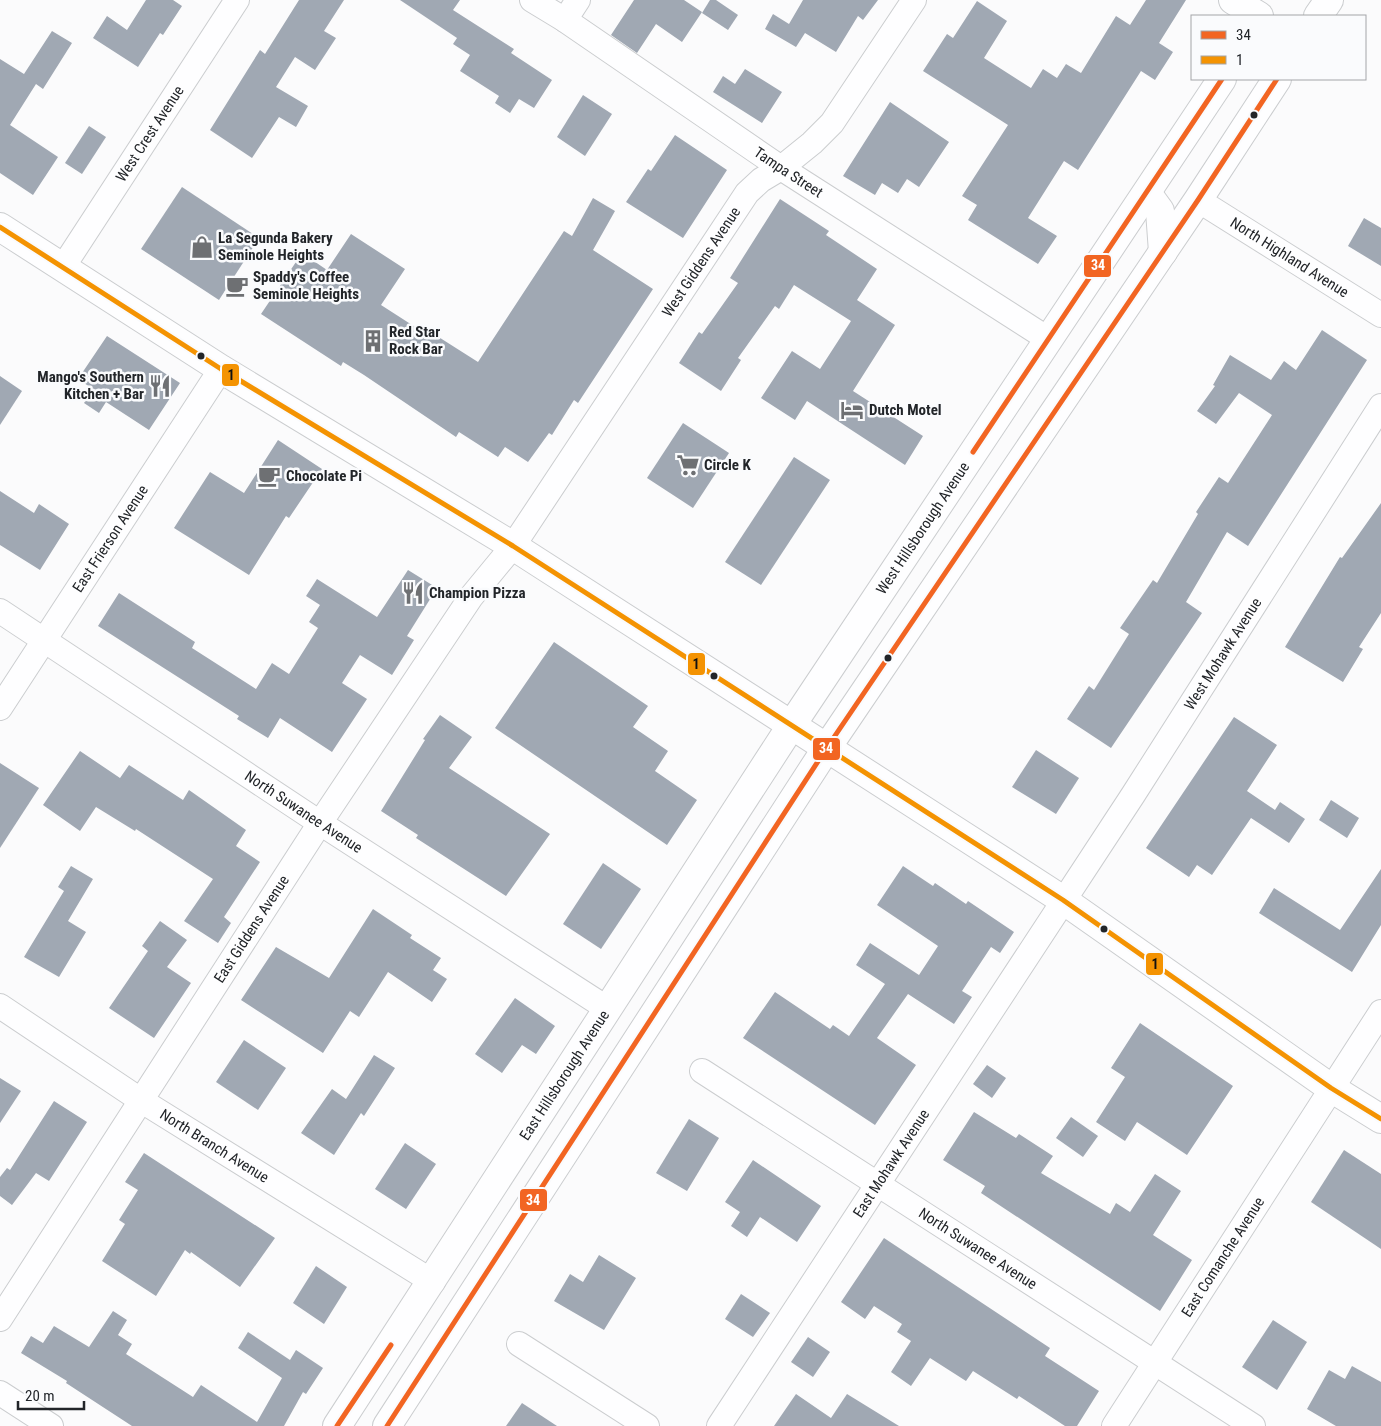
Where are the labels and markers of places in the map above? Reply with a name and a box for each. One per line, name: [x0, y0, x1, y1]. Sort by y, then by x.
unlabelled marker: [1249, 110, 1259, 120]
place label: La Segunda Bakery Seminole Heights: [218, 229, 333, 264]
shop icon: La Segunda Bakery Seminole Heights: [189, 234, 215, 260]
place label: Spaddy's Coffee Seminole Heights: [253, 268, 359, 303]
cafe icon: Spaddy's Coffee Seminole Heights: [224, 273, 250, 299]
place label: Red Star Rock Bar: [389, 323, 443, 358]
building icon: Red Star Rock Bar: [360, 328, 386, 354]
unlabelled marker: [196, 351, 206, 361]
place label: Mango's Southern Kitchen + Bar: [37, 368, 144, 403]
restaurant icon: Mango's Southern Kitchen + Bar: [147, 373, 173, 399]
hotel icon: Dutch Motel: [839, 397, 865, 423]
place label: Dutch Motel: [869, 401, 942, 419]
supermarket icon: Circle K: [675, 452, 701, 478]
place label: Circle K: [704, 456, 751, 474]
cafe icon: Chocolate Pi: [256, 463, 282, 489]
place label: Chocolate Pi: [286, 467, 362, 485]
restaurant icon: Champion Pizza: [400, 580, 426, 606]
place label: Champion Pizza: [429, 584, 526, 602]
unlabelled marker: [883, 653, 893, 663]
unlabelled marker: [709, 671, 719, 681]
unlabelled marker: [1099, 924, 1109, 934]

